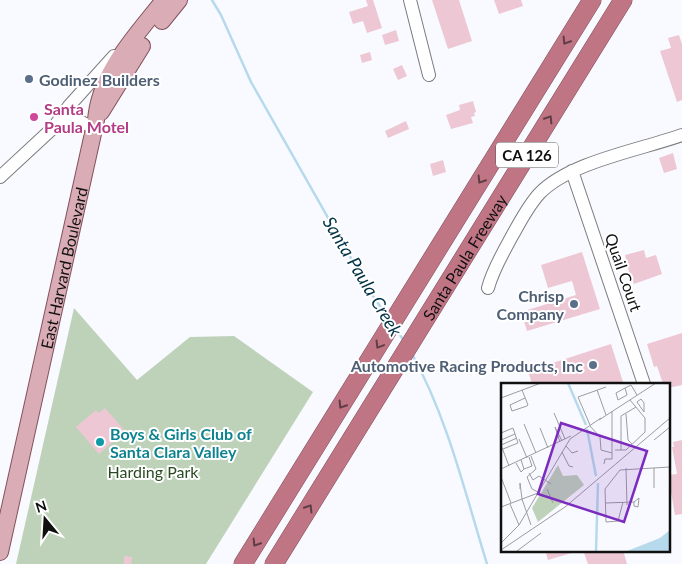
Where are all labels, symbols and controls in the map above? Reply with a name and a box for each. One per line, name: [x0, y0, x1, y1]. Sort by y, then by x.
one-way arrow: [562, 36, 572, 45]
place label: Godinez Builders: [39, 70, 160, 89]
marker: Godinez Builders: [23, 73, 35, 85]
place label: Santa Paula Motel: [44, 99, 129, 136]
marker: Santa Paula Motel: [28, 111, 40, 123]
one-way arrow: [542, 116, 552, 125]
road number: CA 126: [496, 142, 558, 168]
one-way arrow: [477, 174, 487, 183]
street label: East Harvard Boulevard: [36, 185, 90, 351]
street label: Santa Paula Freeway: [418, 190, 510, 323]
water label: Santa Paula Creek: [319, 212, 408, 340]
street label: Quail Court: [602, 230, 646, 314]
place label: Chrisp Company: [497, 286, 565, 323]
marker: Chrisp Company: [568, 298, 580, 310]
one-way arrow: [376, 339, 386, 348]
place label: Automotive Racing Products, Inc: [350, 356, 583, 375]
marker: Automotive Racing Products, Inc: [587, 359, 599, 371]
inset map: [501, 383, 670, 552]
one-way arrow: [339, 399, 348, 408]
place label: Boys & Girls Club of Santa Clara Valley: [110, 424, 252, 461]
marker: Boys & Girls Club of Santa Clara Valley: [94, 436, 106, 448]
park label: Harding Park: [108, 462, 199, 481]
north arrow: [20, 494, 70, 544]
text: N: [33, 496, 49, 516]
one-way arrow: [303, 504, 313, 513]
one-way arrow: [253, 537, 263, 546]

